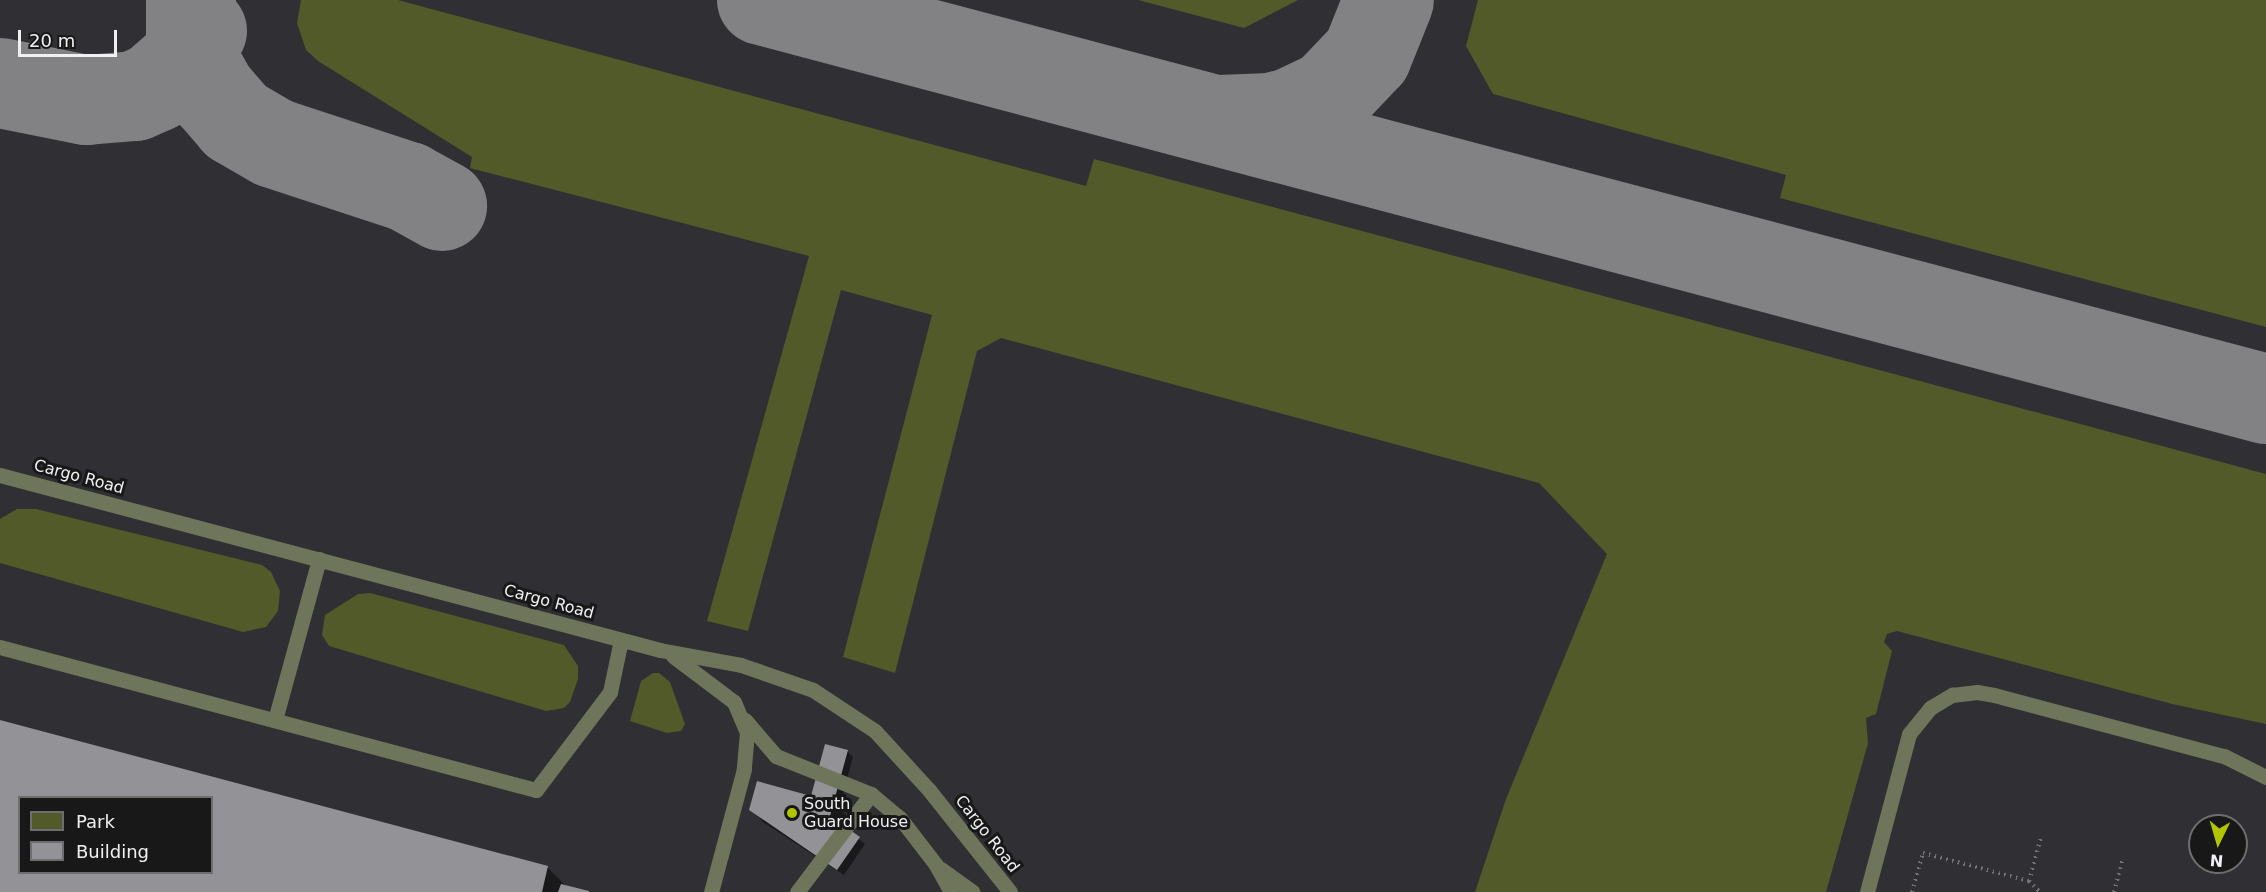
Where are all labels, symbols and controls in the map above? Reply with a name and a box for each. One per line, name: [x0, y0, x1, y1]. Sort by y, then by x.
scale bar: [21, 18, 120, 56]
text: 20 m: [29, 30, 75, 51]
street label: Cargo Road: [32, 456, 126, 498]
street label: Cargo Road: [502, 581, 596, 623]
street label: Cargo Road: [951, 792, 1023, 876]
place label: South Guard House: [804, 794, 908, 832]
legend: [18, 796, 213, 874]
marker: South Guard House: [785, 806, 799, 820]
text: Park: [76, 811, 115, 832]
north arrow: [2188, 814, 2248, 874]
text: Building: [76, 841, 149, 862]
text: N: [2209, 850, 2224, 870]

